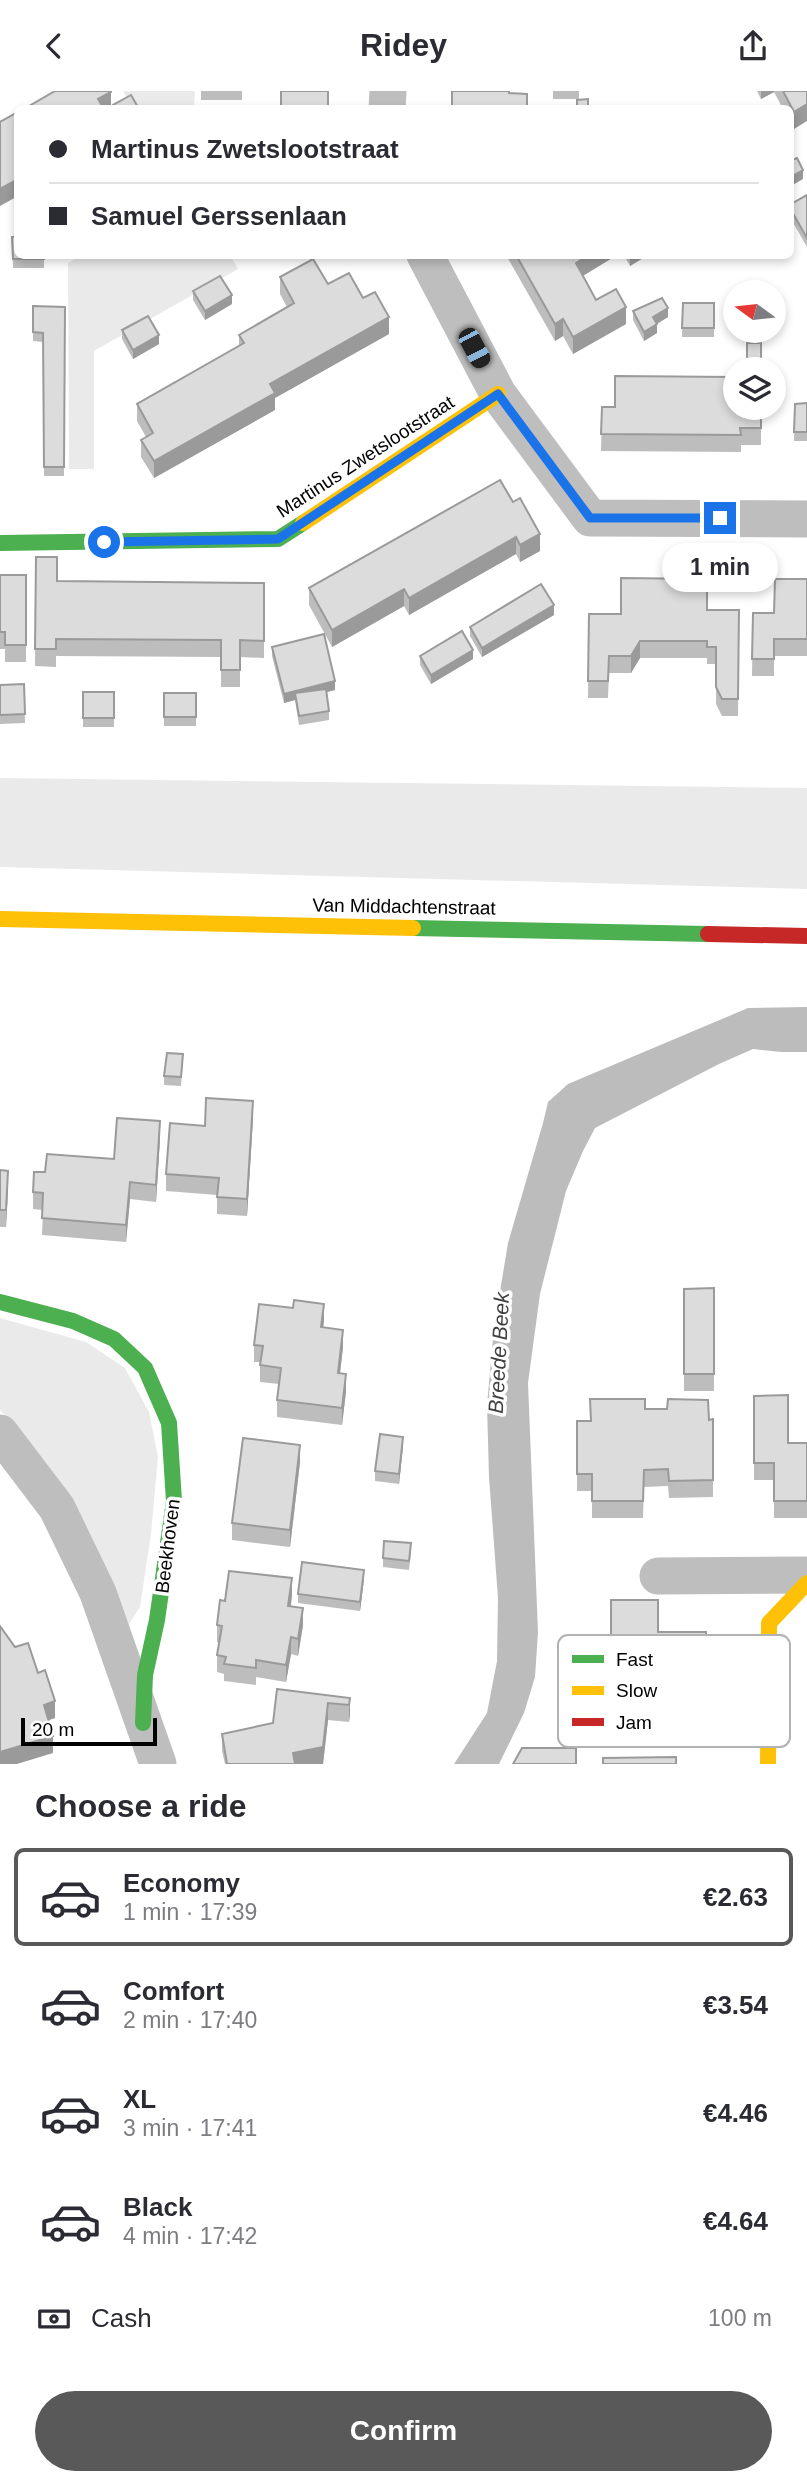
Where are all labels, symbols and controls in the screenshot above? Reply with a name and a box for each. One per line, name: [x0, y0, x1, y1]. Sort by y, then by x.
icon: back: [35, 27, 73, 65]
text: Ridey: [360, 27, 447, 63]
icon: share: [734, 27, 772, 65]
text: Martinus Zwetslootstraat: [91, 134, 399, 164]
text: Samuel Gerssenlaan: [91, 201, 347, 231]
north arrow: [723, 280, 786, 343]
map controls: [723, 280, 786, 420]
car: [455, 325, 494, 371]
button: layers: [723, 357, 786, 420]
street label: Martinus Zwetslootstraat: [273, 391, 458, 522]
route end: [704, 502, 736, 534]
route start: [88, 526, 120, 558]
callout: 1 min: [662, 543, 778, 591]
text: 1 min: [690, 554, 750, 580]
street label: Van Middachtenstraat: [312, 894, 497, 919]
water label: Breede Beek: [484, 1290, 513, 1414]
street label: Beekhoven: [151, 1498, 184, 1595]
legend: [558, 1635, 790, 1747]
text: Fast: [616, 1649, 654, 1670]
text: Slow: [616, 1680, 657, 1701]
text: Jam: [616, 1712, 652, 1733]
scale bar: [21, 1715, 158, 1747]
text: 20 m: [32, 1719, 74, 1740]
text: Choose a ride: [35, 1788, 247, 1824]
icon: car: [39, 1866, 102, 1929]
text: Economy: [123, 1868, 240, 1898]
text: €2.63: [703, 1882, 768, 1912]
text: 1 min · 17:39: [123, 1899, 257, 1925]
icon: car: [39, 1974, 102, 2037]
text: Comfort: [123, 1976, 224, 2006]
text: €3.54: [703, 1990, 768, 2020]
text: 2 min · 17:40: [123, 2007, 257, 2033]
icon: car: [39, 2082, 102, 2145]
text: XL: [123, 2084, 156, 2114]
text: €4.46: [703, 2098, 768, 2128]
text: 3 min · 17:41: [123, 2115, 257, 2141]
icon: car: [39, 2190, 102, 2253]
text: Black: [123, 2192, 192, 2222]
text: €4.64: [703, 2206, 768, 2236]
text: 4 min · 17:42: [123, 2223, 257, 2249]
icon: cash: [35, 2300, 73, 2338]
text: Cash: [91, 2303, 152, 2333]
text: 100 m: [708, 2305, 772, 2331]
button: Confirm: [35, 2391, 772, 2471]

